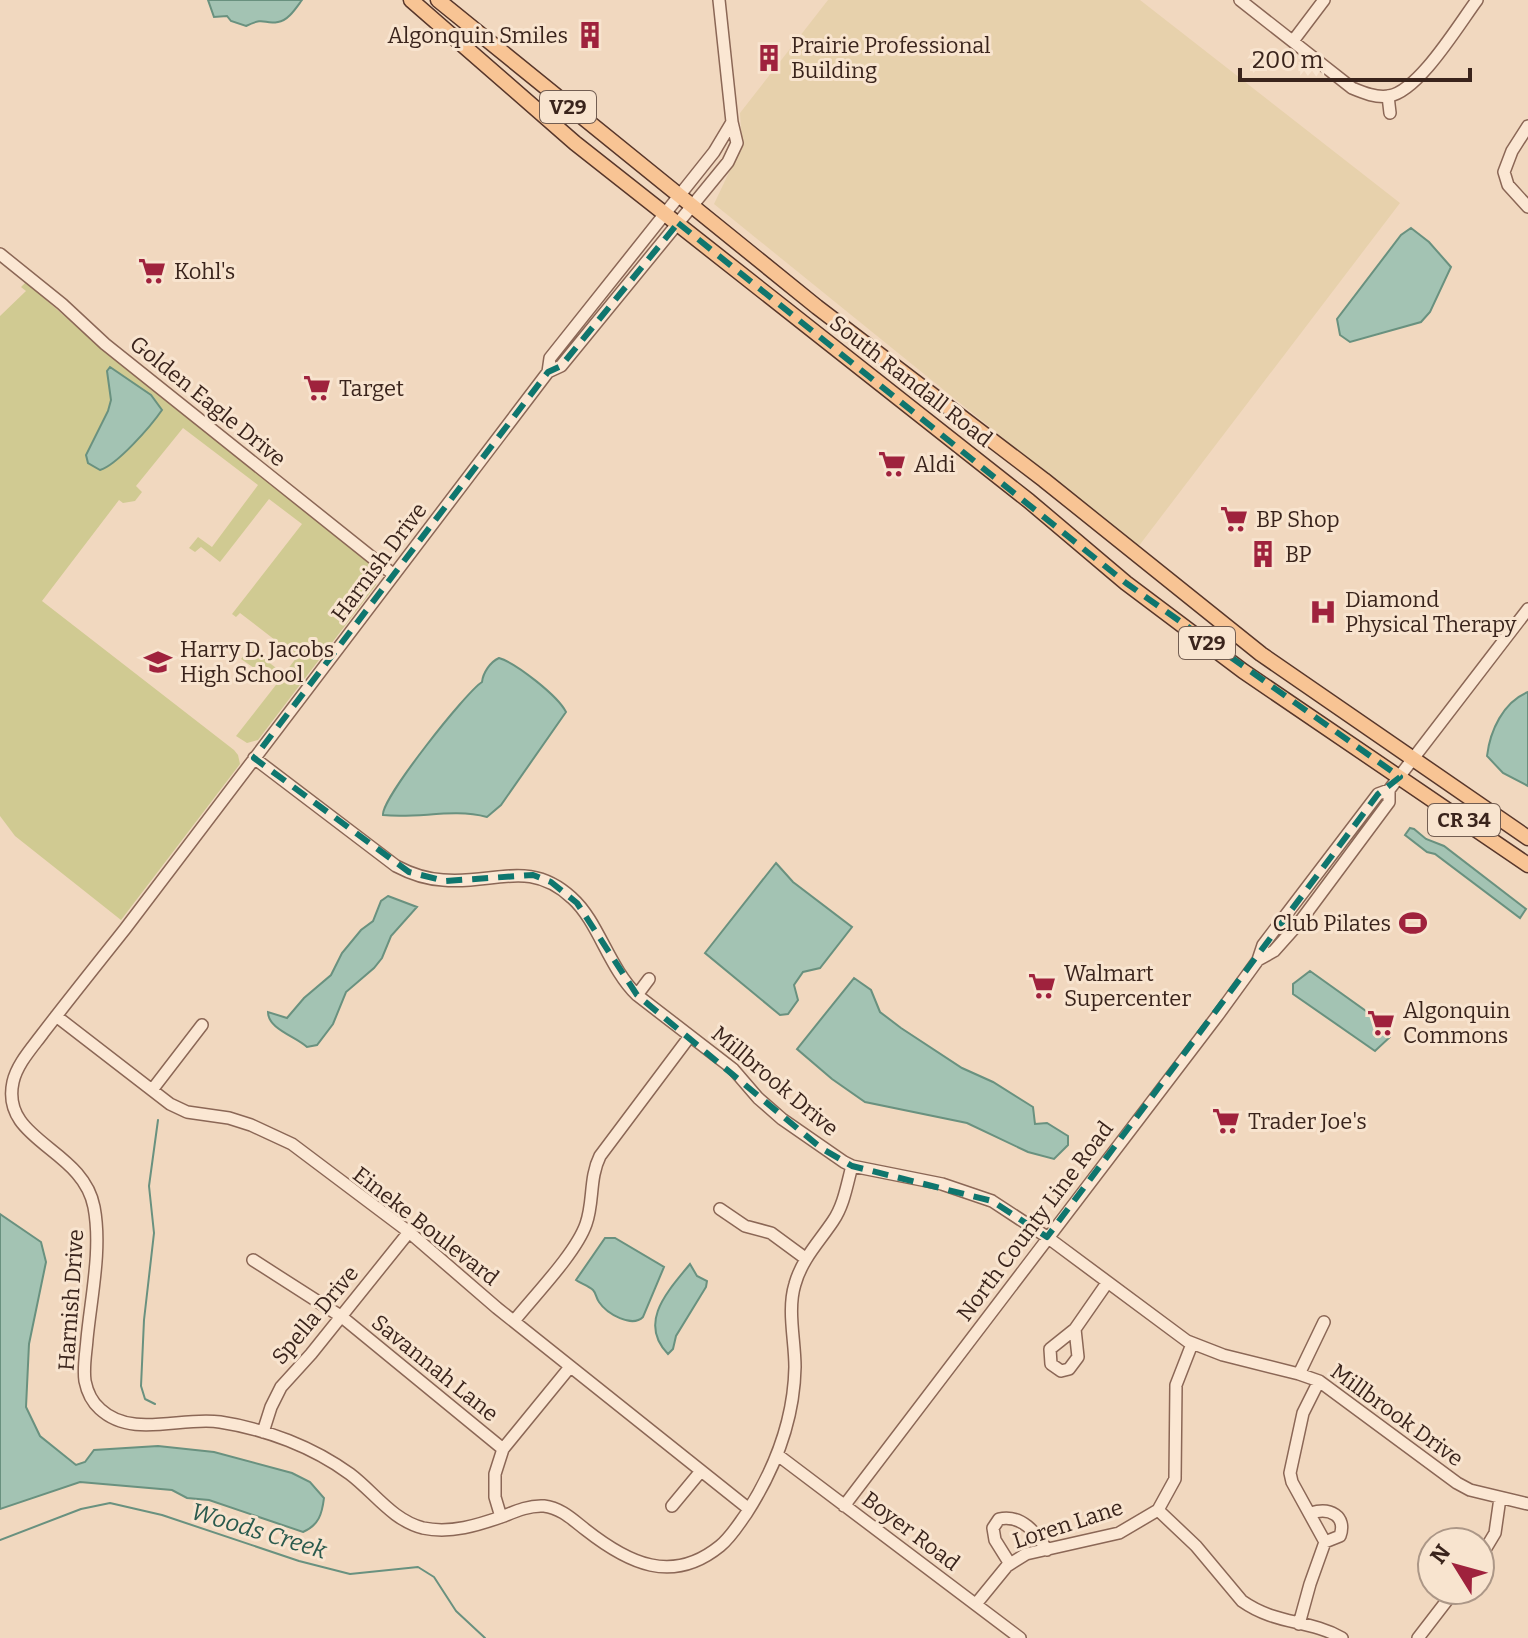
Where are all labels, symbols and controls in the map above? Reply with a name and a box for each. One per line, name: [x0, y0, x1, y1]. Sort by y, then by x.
building icon: Algonquin Smiles: [575, 20, 605, 50]
place label: Algonquin Smiles: [388, 22, 568, 49]
place label: Prairie Professional Building: [791, 32, 991, 84]
scale bar: [1240, 32, 1470, 82]
building icon: Prairie Professional Building: [754, 43, 784, 73]
text: 200 m: [1252, 46, 1324, 74]
road number: V29: [540, 91, 596, 123]
supermarket icon: Kohl's: [137, 256, 167, 286]
place label: Kohl's: [174, 258, 235, 285]
street label: South Randall Road: [824, 309, 998, 453]
street label: Golden Eagle Drive: [125, 330, 291, 472]
supermarket icon: Target: [302, 373, 332, 403]
place label: Target: [339, 375, 404, 402]
supermarket icon: Aldi: [877, 449, 907, 479]
place label: Aldi: [914, 451, 956, 478]
street label: Harnish Drive: [326, 497, 432, 627]
supermarket icon: BP Shop: [1219, 504, 1249, 534]
place label: BP Shop: [1256, 506, 1340, 533]
building icon: BP: [1248, 539, 1278, 569]
place label: BP: [1285, 541, 1312, 568]
place label: Diamond Physical Therapy: [1345, 586, 1517, 638]
hospital icon: Diamond Physical Therapy: [1308, 597, 1338, 627]
road number: V29: [1179, 627, 1235, 659]
place label: Harry D. Jacobs High School: [180, 636, 334, 688]
school or university icon: Harry D. Jacobs High School: [143, 647, 173, 677]
road number: CR 34: [1428, 804, 1500, 836]
sports icon: Club Pilates: [1398, 908, 1428, 938]
place label: Club Pilates: [1273, 910, 1391, 937]
place label: Walmart Supercenter: [1064, 960, 1191, 1012]
supermarket icon: Walmart Supercenter: [1027, 971, 1057, 1001]
place label: Algonquin Commons: [1403, 997, 1510, 1049]
supermarket icon: Algonquin Commons: [1366, 1008, 1396, 1038]
street label: Millbrook Drive: [706, 1020, 844, 1142]
supermarket icon: Trader Joe's: [1211, 1106, 1241, 1136]
place label: Trader Joe's: [1248, 1108, 1367, 1135]
street label: North County Line Road: [951, 1116, 1119, 1326]
street label: Eineke Boulevard: [348, 1161, 504, 1291]
street label: Harnish Drive: [53, 1228, 89, 1372]
street label: Spella Drive: [266, 1260, 364, 1370]
street label: Savannah Lane: [366, 1309, 504, 1427]
street label: Millbrook Drive: [1325, 1358, 1469, 1472]
street label: Boyer Road: [857, 1486, 965, 1576]
street label: Loren Lane: [1010, 1494, 1126, 1554]
water label: Woods Creek: [188, 1497, 331, 1565]
north arrow: [1416, 1526, 1496, 1606]
text: N: [1425, 1539, 1456, 1569]

